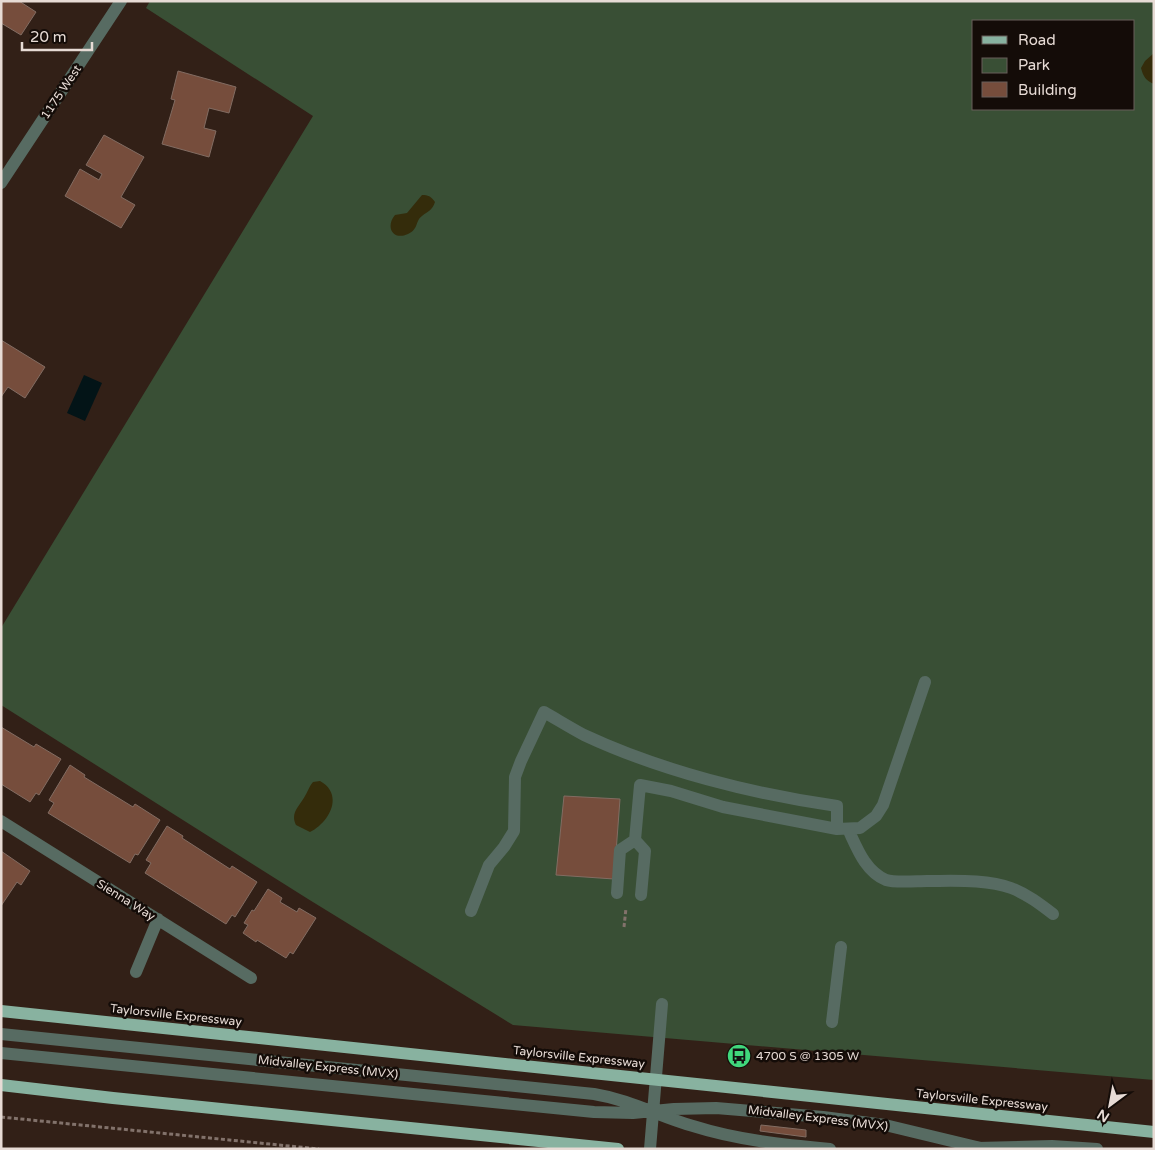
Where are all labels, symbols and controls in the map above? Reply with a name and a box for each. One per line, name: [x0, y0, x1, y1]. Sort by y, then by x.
scale bar: [22, 20, 92, 52]
legend: [972, 20, 1135, 110]
text: 20 m: [30, 28, 67, 46]
text: Road: [1018, 31, 1056, 49]
text: Park: [1018, 56, 1050, 74]
street label: 1175 West: [38, 62, 84, 122]
text: Building: [1018, 81, 1077, 99]
street label: Sienna Way: [94, 877, 158, 924]
street label: Taylorsville Expressway: [110, 1001, 243, 1029]
street label: Taylorsville Expressway: [513, 1043, 646, 1071]
bus stop icon: 4700 S @ 1305 W: [726, 1043, 752, 1069]
place label: 4700 S @ 1305 W: [756, 1049, 859, 1063]
street label: Midvalley Express (MVX): [257, 1053, 399, 1081]
north arrow: [1085, 1080, 1135, 1130]
street label: Taylorsville Expressway: [916, 1086, 1049, 1114]
street label: Midvalley Express (MVX): [747, 1102, 889, 1134]
text: N: [1094, 1105, 1113, 1126]

